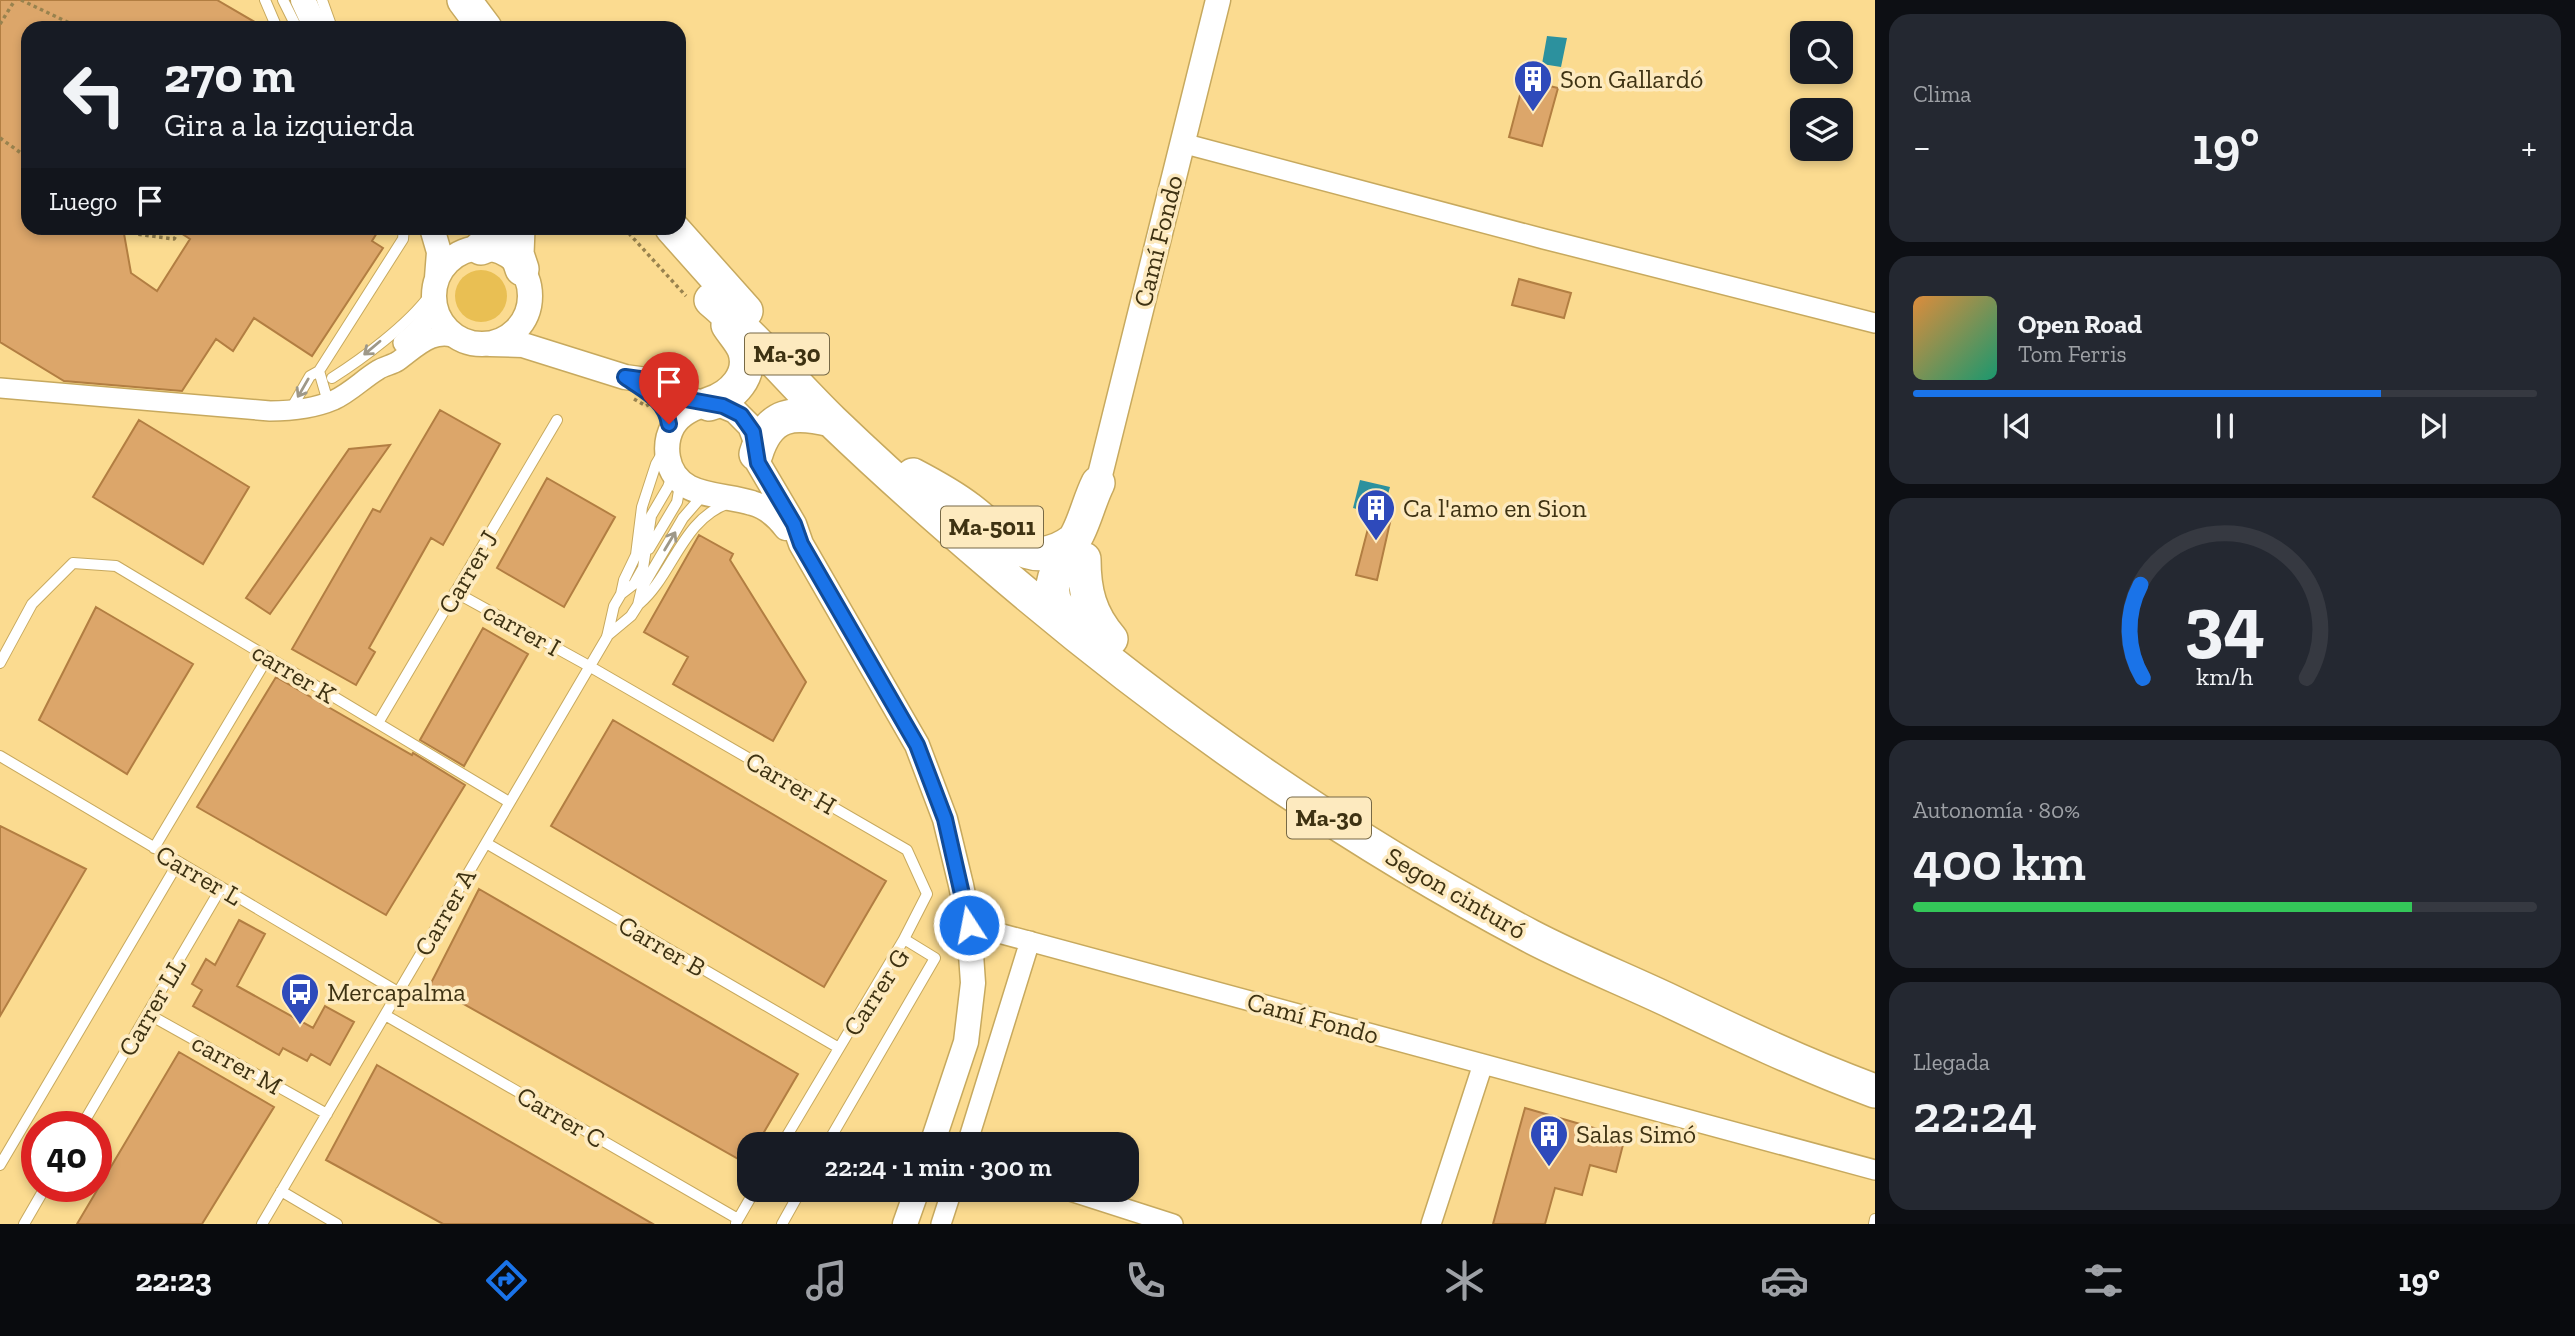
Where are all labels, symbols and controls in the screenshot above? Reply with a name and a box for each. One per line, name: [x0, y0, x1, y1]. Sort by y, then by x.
map controls: [1790, 21, 1853, 161]
button: search: [1790, 21, 1853, 84]
text: 270 m: [164, 46, 295, 105]
icon: left: [49, 49, 140, 140]
building icon: Son Gallardó: [1512, 58, 1554, 113]
place label: Son Gallardó: [1560, 63, 1703, 95]
text: Clima: [1913, 80, 1971, 108]
button: layers: [1790, 98, 1853, 161]
text: Gira a la izquierda: [164, 106, 415, 144]
text: 19°: [2192, 115, 2260, 177]
text: −: [1913, 124, 1931, 170]
text: +: [2521, 124, 2537, 170]
street label: Camí Fondo: [1126, 172, 1190, 310]
icon: arrive: [131, 182, 169, 220]
text: Luego: [49, 185, 117, 217]
text: Open Road: [2018, 308, 2142, 340]
road number: Ma-30: [745, 334, 829, 374]
one-way arrow: [364, 340, 382, 356]
text: Tom Ferris: [2018, 340, 2127, 368]
pin: [639, 352, 699, 424]
icon: arrive: [650, 363, 688, 401]
one-way arrow: [295, 378, 309, 398]
icon: previous: [1998, 407, 2036, 445]
icon: pause: [2206, 407, 2244, 445]
icon: next: [2414, 407, 2452, 445]
building icon: Ca l'amo en Sion: [1355, 487, 1397, 542]
place label: Ca l'amo en Sion: [1403, 492, 1587, 524]
road number: Ma-5011: [941, 506, 1043, 548]
street label: Carrer J: [431, 525, 505, 619]
one-way arrow: [663, 531, 677, 551]
text: 34: [2185, 579, 2265, 667]
street label: carrer I: [478, 595, 566, 663]
street label: carrer K: [246, 636, 342, 710]
text: km/h: [2196, 661, 2254, 691]
street label: Carrer H: [740, 744, 842, 822]
text: Autonomía · 80%: [1913, 796, 2080, 824]
road number: Ma-30: [1287, 798, 1371, 838]
text: 400 km: [1913, 831, 2086, 893]
street label: Carrer L: [150, 838, 248, 912]
street label: Segon cinturó: [1380, 840, 1532, 946]
street label: Carrer A: [407, 861, 483, 962]
position arrow: [932, 888, 1006, 962]
street label: Carrer B: [613, 908, 711, 984]
street label: Carrer G: [836, 942, 916, 1042]
street label: Carrer LL: [111, 952, 193, 1062]
bus stop icon: Mercapalma: [279, 971, 321, 1026]
place label: Mercapalma: [327, 976, 466, 1008]
street label: Camí Fondo: [1244, 985, 1382, 1051]
street label: carrer M: [186, 1026, 288, 1102]
text: Llegada: [1913, 1048, 1990, 1076]
street label: Carrer C: [511, 1079, 611, 1155]
text: 22:24: [1913, 1083, 2037, 1145]
speed limit sign: 40: [21, 1111, 112, 1202]
building icon: Salas Simó: [1528, 1113, 1570, 1168]
place label: Salas Simó: [1576, 1118, 1696, 1150]
text: 22:24 · 1 min · 300 m: [824, 1151, 1052, 1183]
icon: directions: [482, 1256, 531, 1305]
icon: music: [802, 1256, 851, 1305]
icon: phone: [1121, 1256, 1170, 1305]
icon: climate: [1440, 1256, 1489, 1305]
icon: car: [1760, 1256, 1809, 1305]
icon: filters: [2079, 1256, 2128, 1305]
text: 22:23: [135, 1261, 212, 1299]
text: 19°: [2398, 1261, 2440, 1299]

